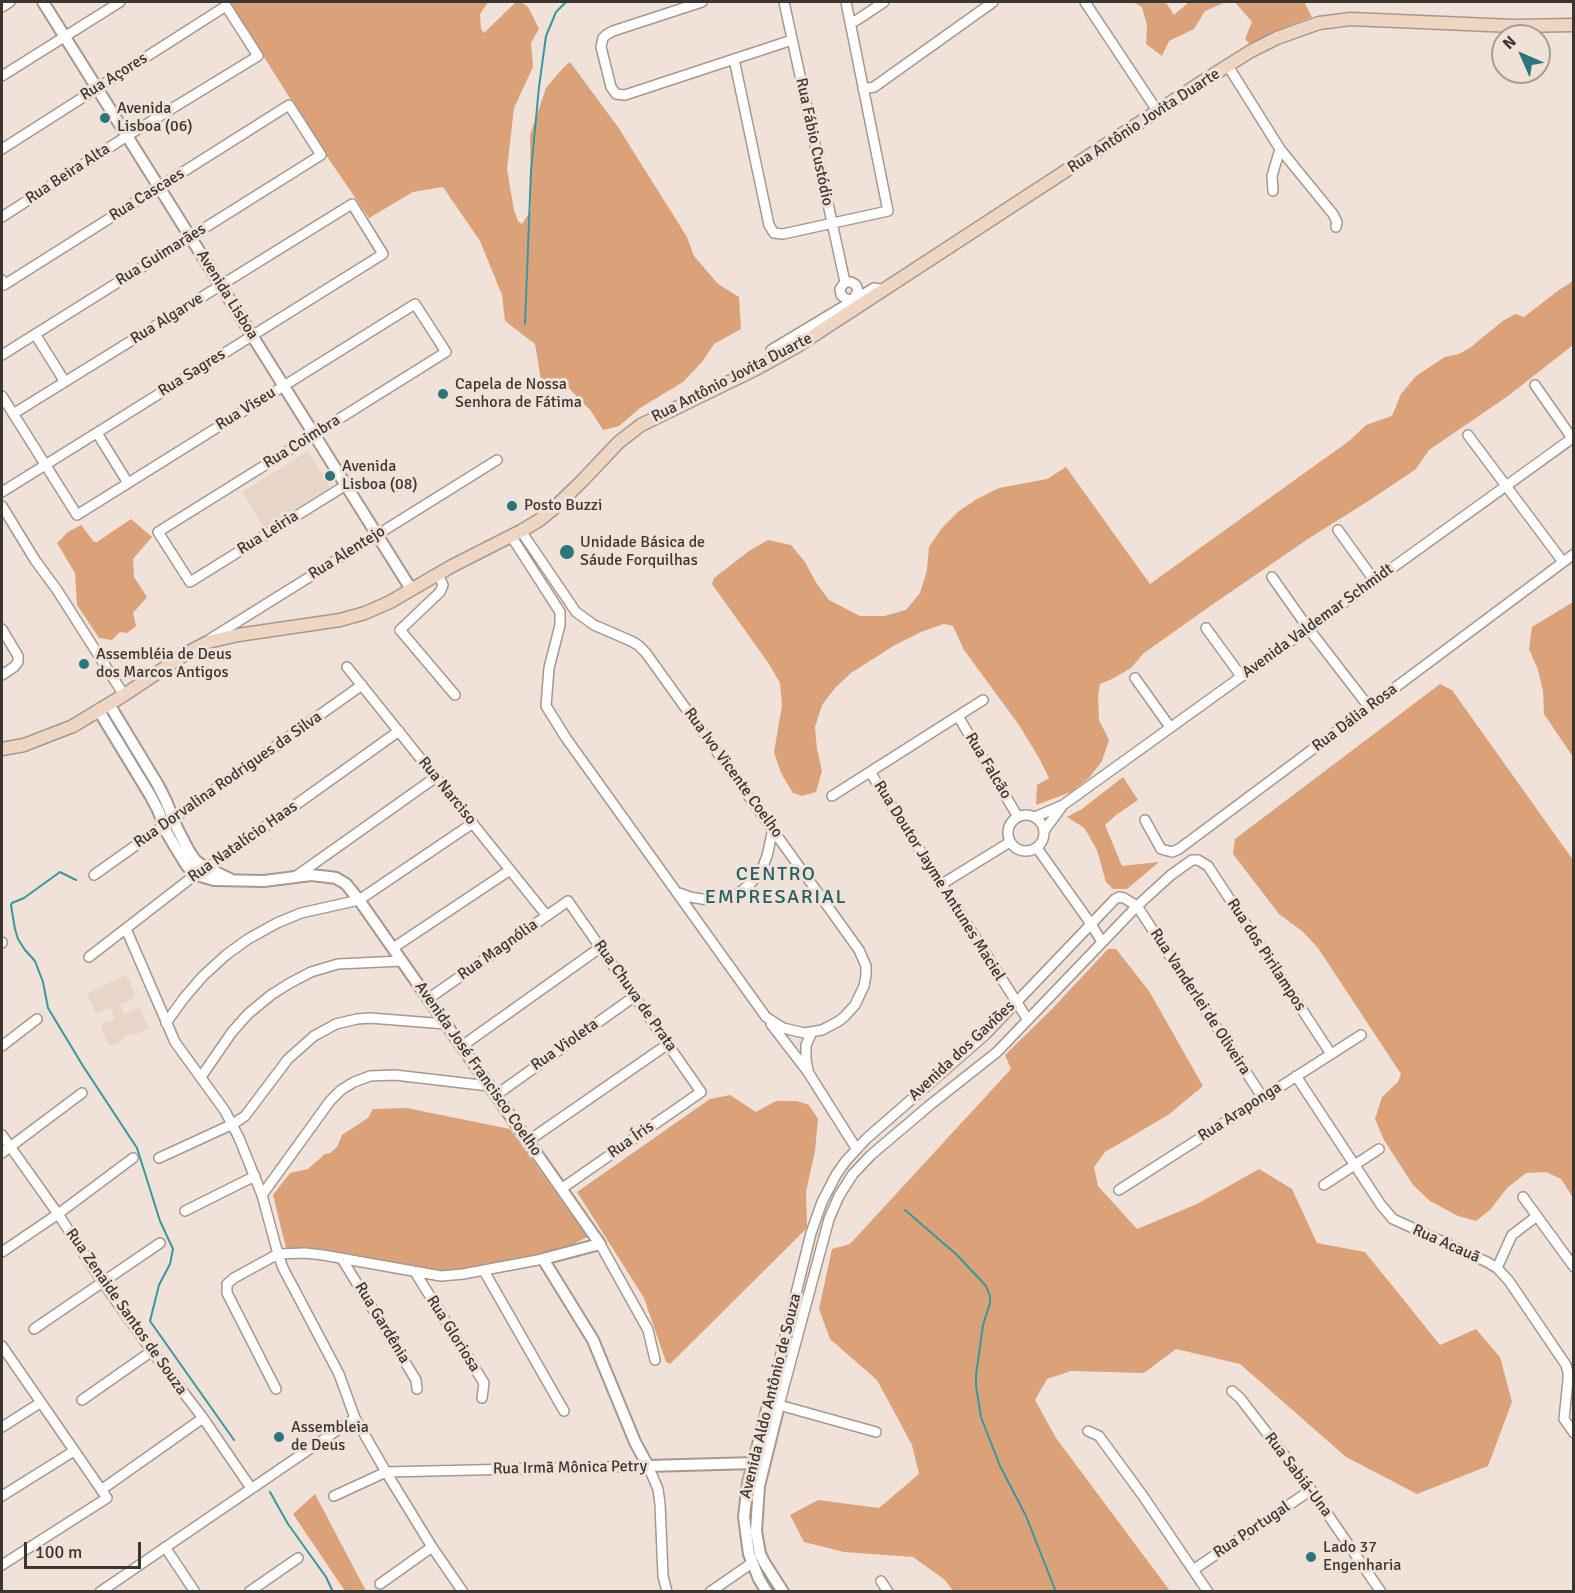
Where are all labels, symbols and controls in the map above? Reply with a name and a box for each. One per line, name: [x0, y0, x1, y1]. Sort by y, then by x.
north arrow: [1491, 24, 1551, 84]
text: N: [1499, 32, 1521, 54]
street label: Rua Açores: [77, 49, 151, 105]
street label: Rua Antônio Jovita Duarte: [1064, 65, 1224, 177]
street label: Rua Fábio Custódio: [791, 76, 837, 208]
place label: Avenida Lisboa (06): [117, 99, 193, 137]
marker: Avenida Lisboa (06): [98, 111, 112, 125]
street label: Rua Beira Alta: [22, 140, 114, 208]
street label: Rua Cascaes: [106, 164, 188, 226]
street label: Rua Guimarães: [112, 220, 210, 290]
street label: Avenida Lisboa: [192, 247, 262, 343]
street label: Rua Algarve: [127, 289, 207, 349]
street label: Rua Antônio Jovita Duarte: [648, 329, 816, 427]
street label: Rua Sagres: [155, 345, 229, 401]
place label: Capela de Nossa Senhora de Fátima: [455, 375, 582, 413]
street label: Rua Viseu: [213, 383, 279, 435]
marker: Capela de Nossa Senhora de Fátima: [436, 387, 450, 401]
street label: Rua Coimbra: [260, 411, 344, 473]
place label: Avenida Lisboa (08): [342, 457, 418, 495]
marker: Avenida Lisboa (08): [323, 469, 337, 483]
place label: Posto Buzzi: [524, 496, 602, 516]
marker: Posto Buzzi: [505, 499, 519, 513]
street label: Rua Leiria: [234, 507, 302, 559]
street label: Rua Alentejo: [305, 522, 389, 584]
place label: Unidade Básica de Sáude Forquilhas: [580, 533, 705, 571]
marker: Unidade Básica de Sáude Forquilhas: [558, 543, 576, 561]
street label: Avenida Valdemar Schmidt: [1239, 560, 1397, 682]
place label: Assembléia de Deus dos Marcos Antigos: [96, 645, 232, 683]
marker: Assembléia de Deus dos Marcos Antigos: [77, 657, 91, 671]
street label: Rua Dália Rosa: [1309, 680, 1401, 756]
street label: Rua Ivo Vicente Coelho: [680, 704, 786, 842]
street label: Rua Dorvalina Rodrigues da Silva: [130, 708, 326, 852]
street label: Rua Falcão: [961, 729, 1015, 803]
street label: Rua Narciso: [414, 753, 480, 829]
street label: Rua Doutor Jayme Antunes Maciel: [869, 777, 1009, 985]
street label: Rua Natalício Haas: [185, 797, 301, 887]
district label: CENTRO EMPRESARIAL: [705, 863, 847, 910]
street label: Rua dos Pirilampos: [1222, 895, 1310, 1015]
street label: Rua Magnólia: [454, 915, 542, 985]
street label: Rua Vanderlei de Oliveira: [1146, 925, 1254, 1079]
street label: Rua Chuva de Prata: [589, 936, 681, 1056]
street label: Avenida José Francisco Coelho: [410, 978, 546, 1160]
street label: Avenida dos Gaviões: [905, 997, 1019, 1105]
street label: Rua Violeta: [528, 1015, 602, 1075]
street label: Rua Araponga: [1195, 1078, 1285, 1146]
street label: Rua Íris: [604, 1117, 658, 1163]
street label: Rua Acauã: [1409, 1221, 1483, 1267]
street label: Rua Zenaide Santos de Souza: [61, 1225, 191, 1399]
street label: Rua Gardênia: [350, 1279, 414, 1367]
street label: Avenida Aldo Antônio de Souza: [736, 1291, 806, 1501]
street label: Rua Gloriosa: [422, 1292, 484, 1376]
place label: Assembleia de Deus: [291, 1418, 369, 1456]
street label: Rua Sabiá-Una: [1260, 1429, 1336, 1521]
marker: Assembleia de Deus: [272, 1430, 286, 1444]
street label: Rua Irmã Mônica Petry: [493, 1457, 647, 1479]
street label: Rua Portugal: [1210, 1497, 1294, 1563]
scale bar: [27, 1530, 144, 1568]
place label: Lado 37 Engenharia: [1323, 1538, 1401, 1576]
text: 100 m: [35, 1541, 82, 1563]
marker: Lado 37 Engenharia: [1304, 1550, 1318, 1564]

